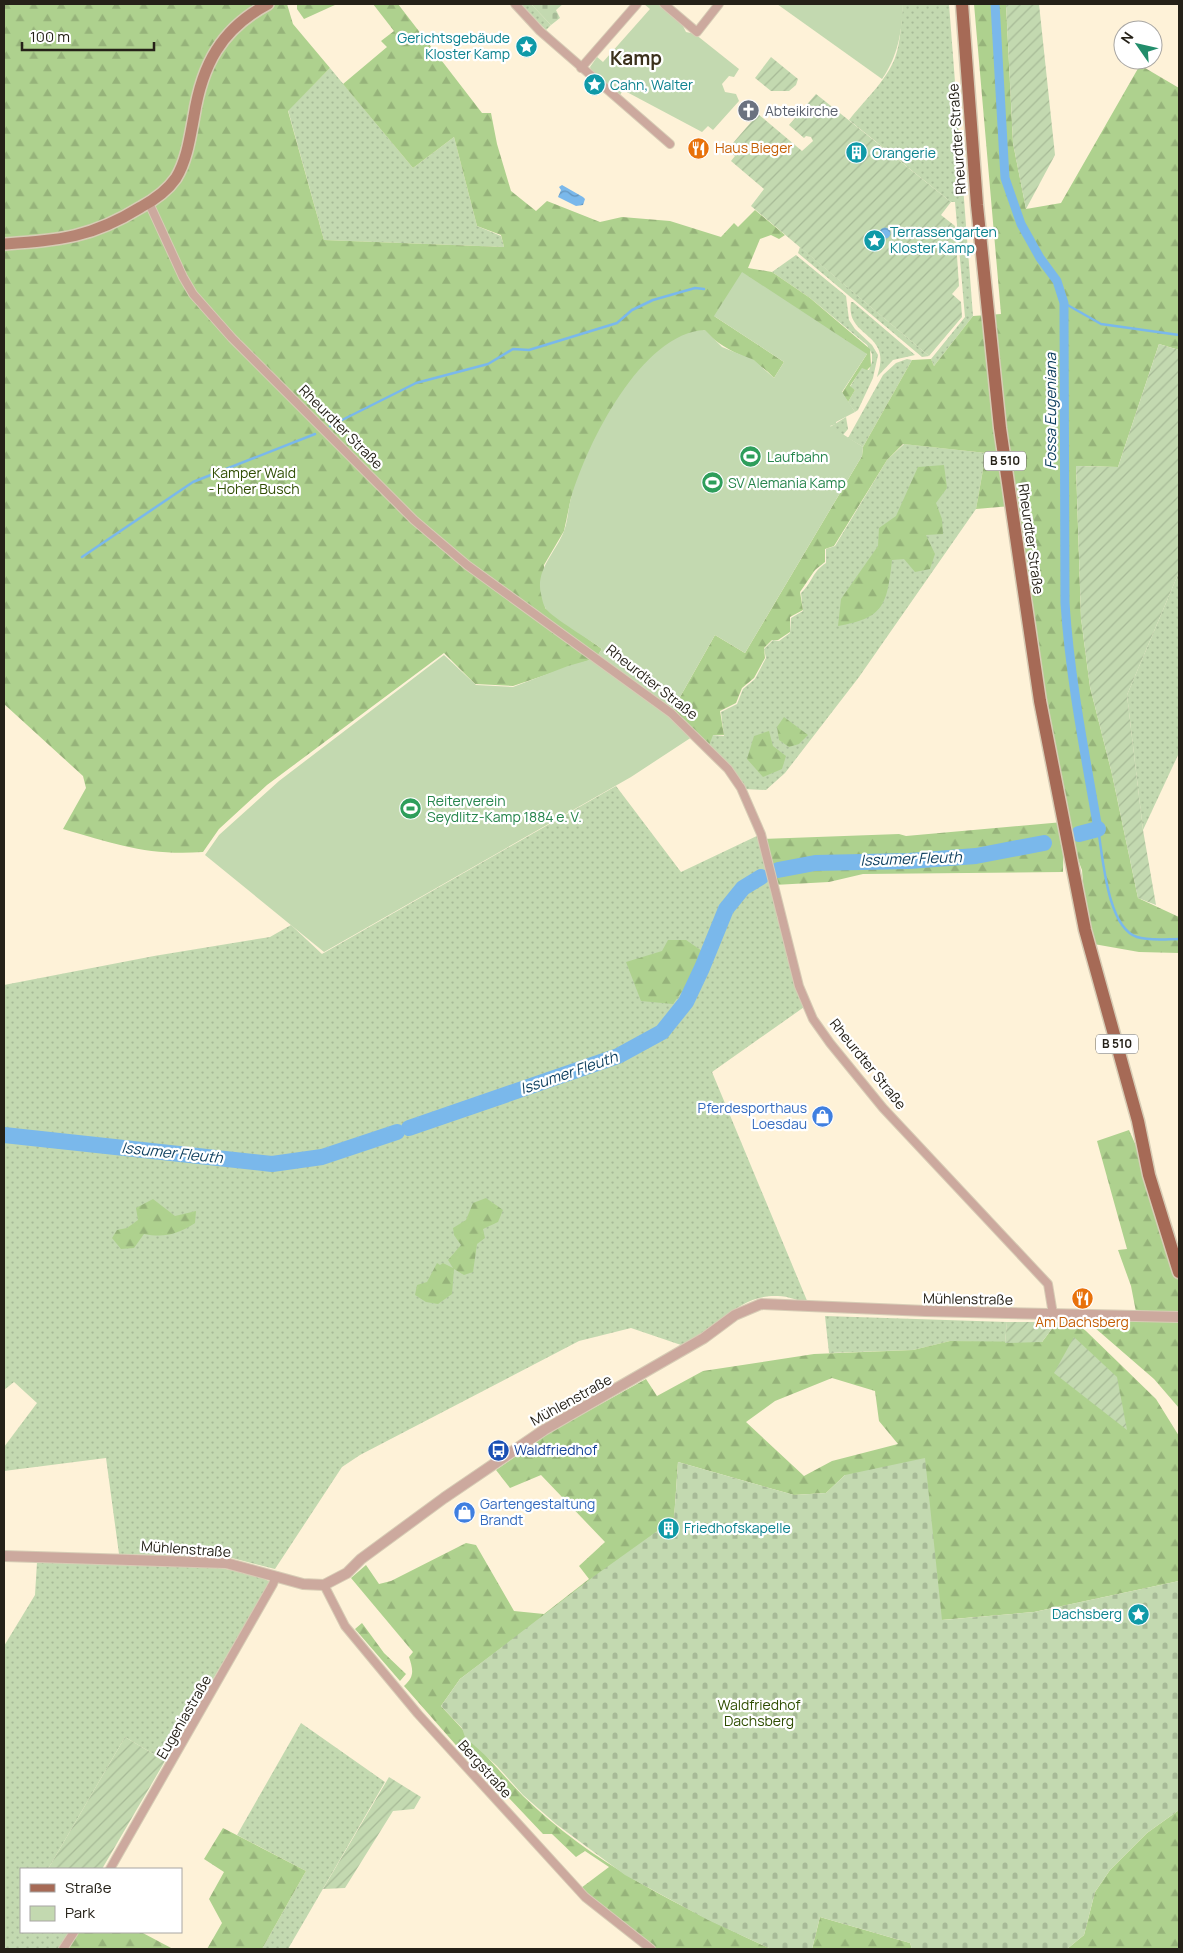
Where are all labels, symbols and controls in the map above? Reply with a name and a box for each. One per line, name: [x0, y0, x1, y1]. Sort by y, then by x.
scale bar: [22, 20, 155, 52]
north arrow: [1113, 20, 1163, 70]
text: 100 m: [30, 26, 70, 47]
place label: Gerichtsgebäude Kloster Kamp: [397, 28, 510, 63]
text: N: [1116, 28, 1137, 47]
place icon: Gerichtsgebäude Kloster Kamp: [514, 34, 538, 58]
district label: Kamp: [610, 45, 662, 71]
place icon: Cahn, Walter: [582, 73, 606, 97]
place label: Cahn, Walter: [610, 75, 693, 94]
street label: Rheurdter Straße: [943, 83, 970, 195]
church icon: Abteikirche: [737, 99, 761, 123]
place label: Abteikirche: [765, 101, 838, 120]
restaurant icon: Haus Bieger: [687, 136, 711, 160]
place label: Haus Bieger: [715, 138, 792, 157]
building icon: Orangerie: [844, 141, 868, 165]
place label: Orangerie: [872, 143, 936, 162]
place label: Terrassengarten Kloster Kamp: [890, 222, 997, 257]
place icon: Terrassengarten Kloster Kamp: [862, 228, 886, 252]
water label: Fossa Eugeniana: [1040, 352, 1061, 469]
street label: Rheurdter Straße: [295, 380, 388, 473]
sports icon: Laufbahn: [739, 445, 763, 469]
place label: Laufbahn: [767, 447, 828, 466]
road number: B 510: [984, 452, 1026, 471]
park label: Kamper Wald - Hoher Busch: [208, 463, 300, 498]
sports icon: SV Alemania Kamp: [700, 471, 724, 495]
place label: SV Alemania Kamp: [728, 473, 846, 492]
street label: Rheurdter Straße: [1014, 482, 1049, 595]
street label: Rheurdter Straße: [603, 640, 702, 723]
place label: Reiterverein Seydlitz-Kamp 1884 e. V.: [427, 791, 582, 826]
sports icon: Reiterverein Seydlitz-Kamp 1884 e. V.: [399, 797, 423, 821]
water label: Issumer Fleuth: [860, 846, 963, 871]
street label: Rheurdter Straße: [826, 1014, 911, 1113]
road number: B 510: [1096, 1034, 1138, 1054]
water label: Issumer Fleuth: [517, 1046, 621, 1099]
place label: Pferdesporthaus Loesdau: [697, 1098, 807, 1133]
shop icon: Pferdesporthaus Loesdau: [811, 1104, 835, 1128]
water label: Issumer Fleuth: [120, 1137, 225, 1168]
restaurant icon: Am Dachsberg: [1070, 1287, 1094, 1311]
street label: Mühlenstraße: [923, 1288, 1013, 1309]
place label: Am Dachsberg: [1035, 1312, 1129, 1331]
street label: Mühlenstraße: [527, 1369, 615, 1430]
bus stop icon: Waldfriedhof: [486, 1438, 510, 1462]
place label: Waldfriedhof: [514, 1440, 597, 1459]
place label: Gartengestaltung Brandt: [480, 1494, 595, 1529]
shop icon: Gartengestaltung Brandt: [452, 1500, 476, 1524]
building icon: Friedhofskapelle: [656, 1516, 680, 1540]
place label: Friedhofskapelle: [684, 1518, 791, 1537]
street label: Mühlenstraße: [140, 1536, 232, 1561]
place icon: Dachsberg: [1126, 1602, 1150, 1626]
place label: Dachsberg: [1052, 1604, 1122, 1623]
street label: Eugeniastraße: [152, 1671, 215, 1762]
park label: Waldfriedhof Dachsberg: [717, 1695, 801, 1730]
street label: Bergstraße: [454, 1736, 516, 1802]
legend: [20, 1868, 182, 1933]
text: Straße: [65, 1877, 112, 1898]
text: Park: [65, 1902, 95, 1923]

